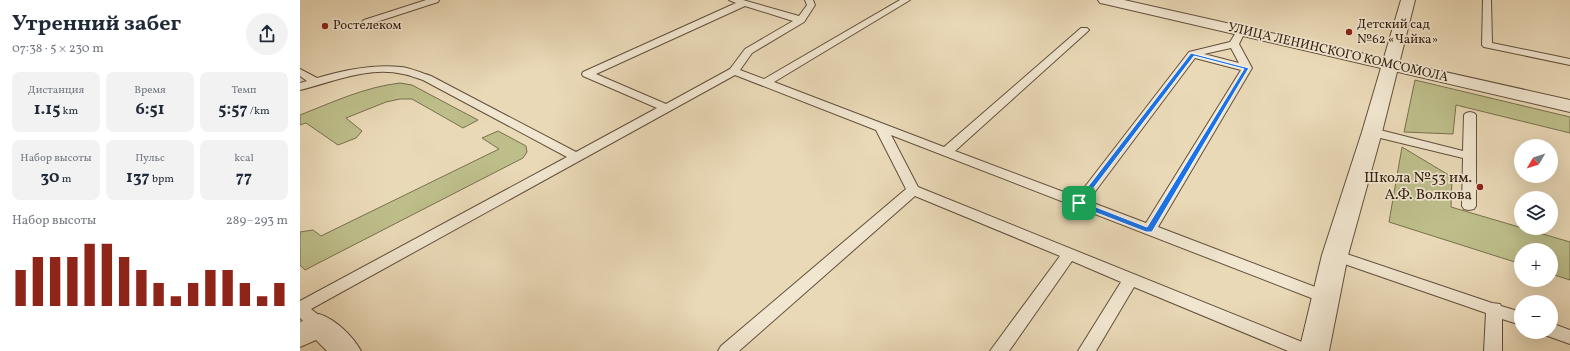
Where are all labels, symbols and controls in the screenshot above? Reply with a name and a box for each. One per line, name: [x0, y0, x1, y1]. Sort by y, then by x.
text: Утренний забег: [12, 9, 181, 40]
button: share: [246, 13, 288, 55]
place label: Детский сад №62 «Чайка»: [1357, 16, 1438, 49]
place label: Ростелеком: [333, 17, 401, 35]
street label: УЛИЦА ЛЕНИНСКОГО КОМСОМОЛА: [1226, 19, 1450, 87]
marker: Ростелеком: [320, 21, 330, 31]
marker: Детский сад №62 «Чайка»: [1344, 27, 1354, 37]
text: 07:38 · 5 × 230 m: [12, 40, 104, 58]
text: Дистанция: [28, 83, 84, 98]
text: Время: [134, 83, 166, 98]
text: Темп: [232, 83, 256, 98]
text: 1.15: [34, 98, 60, 121]
text: 6:51: [135, 98, 165, 121]
text: 5:57: [218, 98, 248, 121]
text: km: [60, 104, 78, 119]
text: /km: [248, 104, 270, 119]
north arrow: [1514, 139, 1558, 183]
map controls: [1514, 139, 1558, 339]
text: Набор высоты: [20, 151, 92, 166]
text: Пульс: [135, 151, 165, 166]
text: kcal: [234, 151, 254, 166]
text: 30: [41, 166, 59, 189]
text: 137: [126, 166, 150, 189]
text: 77: [236, 166, 252, 189]
place label: Школа №53 им. А.Ф. Волкова: [1364, 168, 1472, 206]
text: m: [59, 172, 71, 187]
text: bpm: [150, 172, 174, 187]
marker: Школа №53 им. А.Ф. Волкова: [1475, 182, 1485, 192]
pin: [1062, 186, 1096, 220]
button: layers: [1514, 191, 1558, 235]
icon: arrive: [1068, 192, 1090, 214]
text: Набор высоты: [12, 212, 96, 230]
text: 289–293 m: [226, 212, 288, 230]
button: +: [1514, 243, 1558, 287]
button: −: [1514, 295, 1558, 339]

